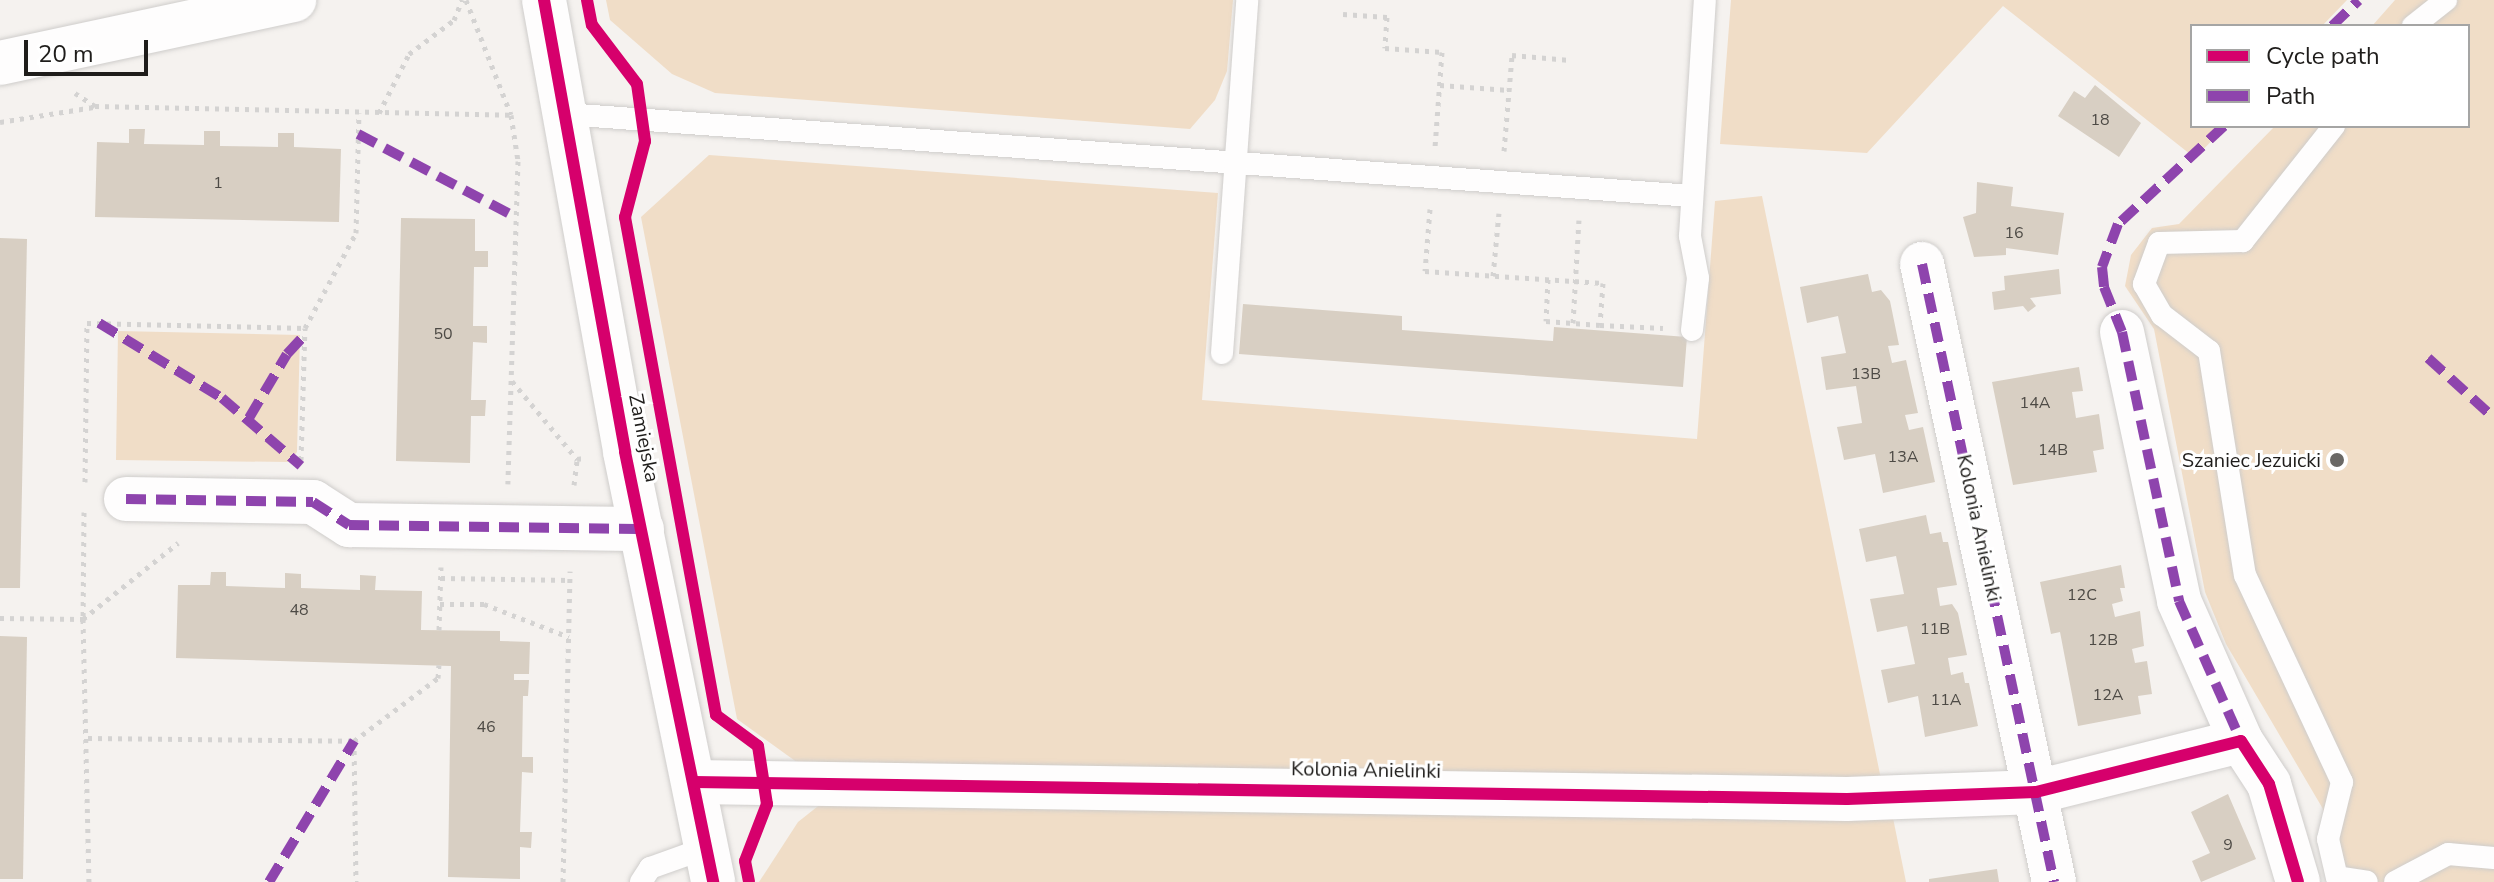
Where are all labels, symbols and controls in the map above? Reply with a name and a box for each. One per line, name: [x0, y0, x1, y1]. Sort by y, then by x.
scale bar: [28, 24, 152, 74]
legend: [2190, 24, 2470, 128]
text: 20 m: [38, 38, 94, 70]
text: Cycle path: [2266, 40, 2380, 72]
text: Path: [2266, 80, 2315, 112]
house number: 18: [2090, 110, 2110, 130]
house number: 1: [213, 173, 223, 193]
house number: 16: [2004, 223, 2024, 243]
house number: 50: [433, 324, 453, 344]
house number: 13B: [1851, 364, 1881, 384]
street label: Zamiejska: [624, 392, 664, 484]
house number: 14A: [2020, 393, 2050, 413]
house number: 14B: [2038, 440, 2068, 460]
house number: 13A: [1888, 447, 1918, 467]
place label: Szaniec Jezuicki: [2182, 448, 2321, 472]
marker: Szaniec Jezuicki: [2328, 451, 2346, 469]
street label: Kolonia Anielinki: [1952, 452, 2006, 604]
house number: 12C: [2067, 585, 2097, 605]
house number: 48: [289, 600, 309, 620]
house number: 11B: [1920, 619, 1950, 639]
house number: 12B: [2088, 630, 2118, 650]
house number: 12A: [2093, 685, 2123, 705]
house number: 11A: [1931, 690, 1961, 710]
house number: 46: [476, 717, 496, 737]
street label: Kolonia Anielinki: [1291, 757, 1441, 783]
house number: 9: [2223, 835, 2233, 855]

